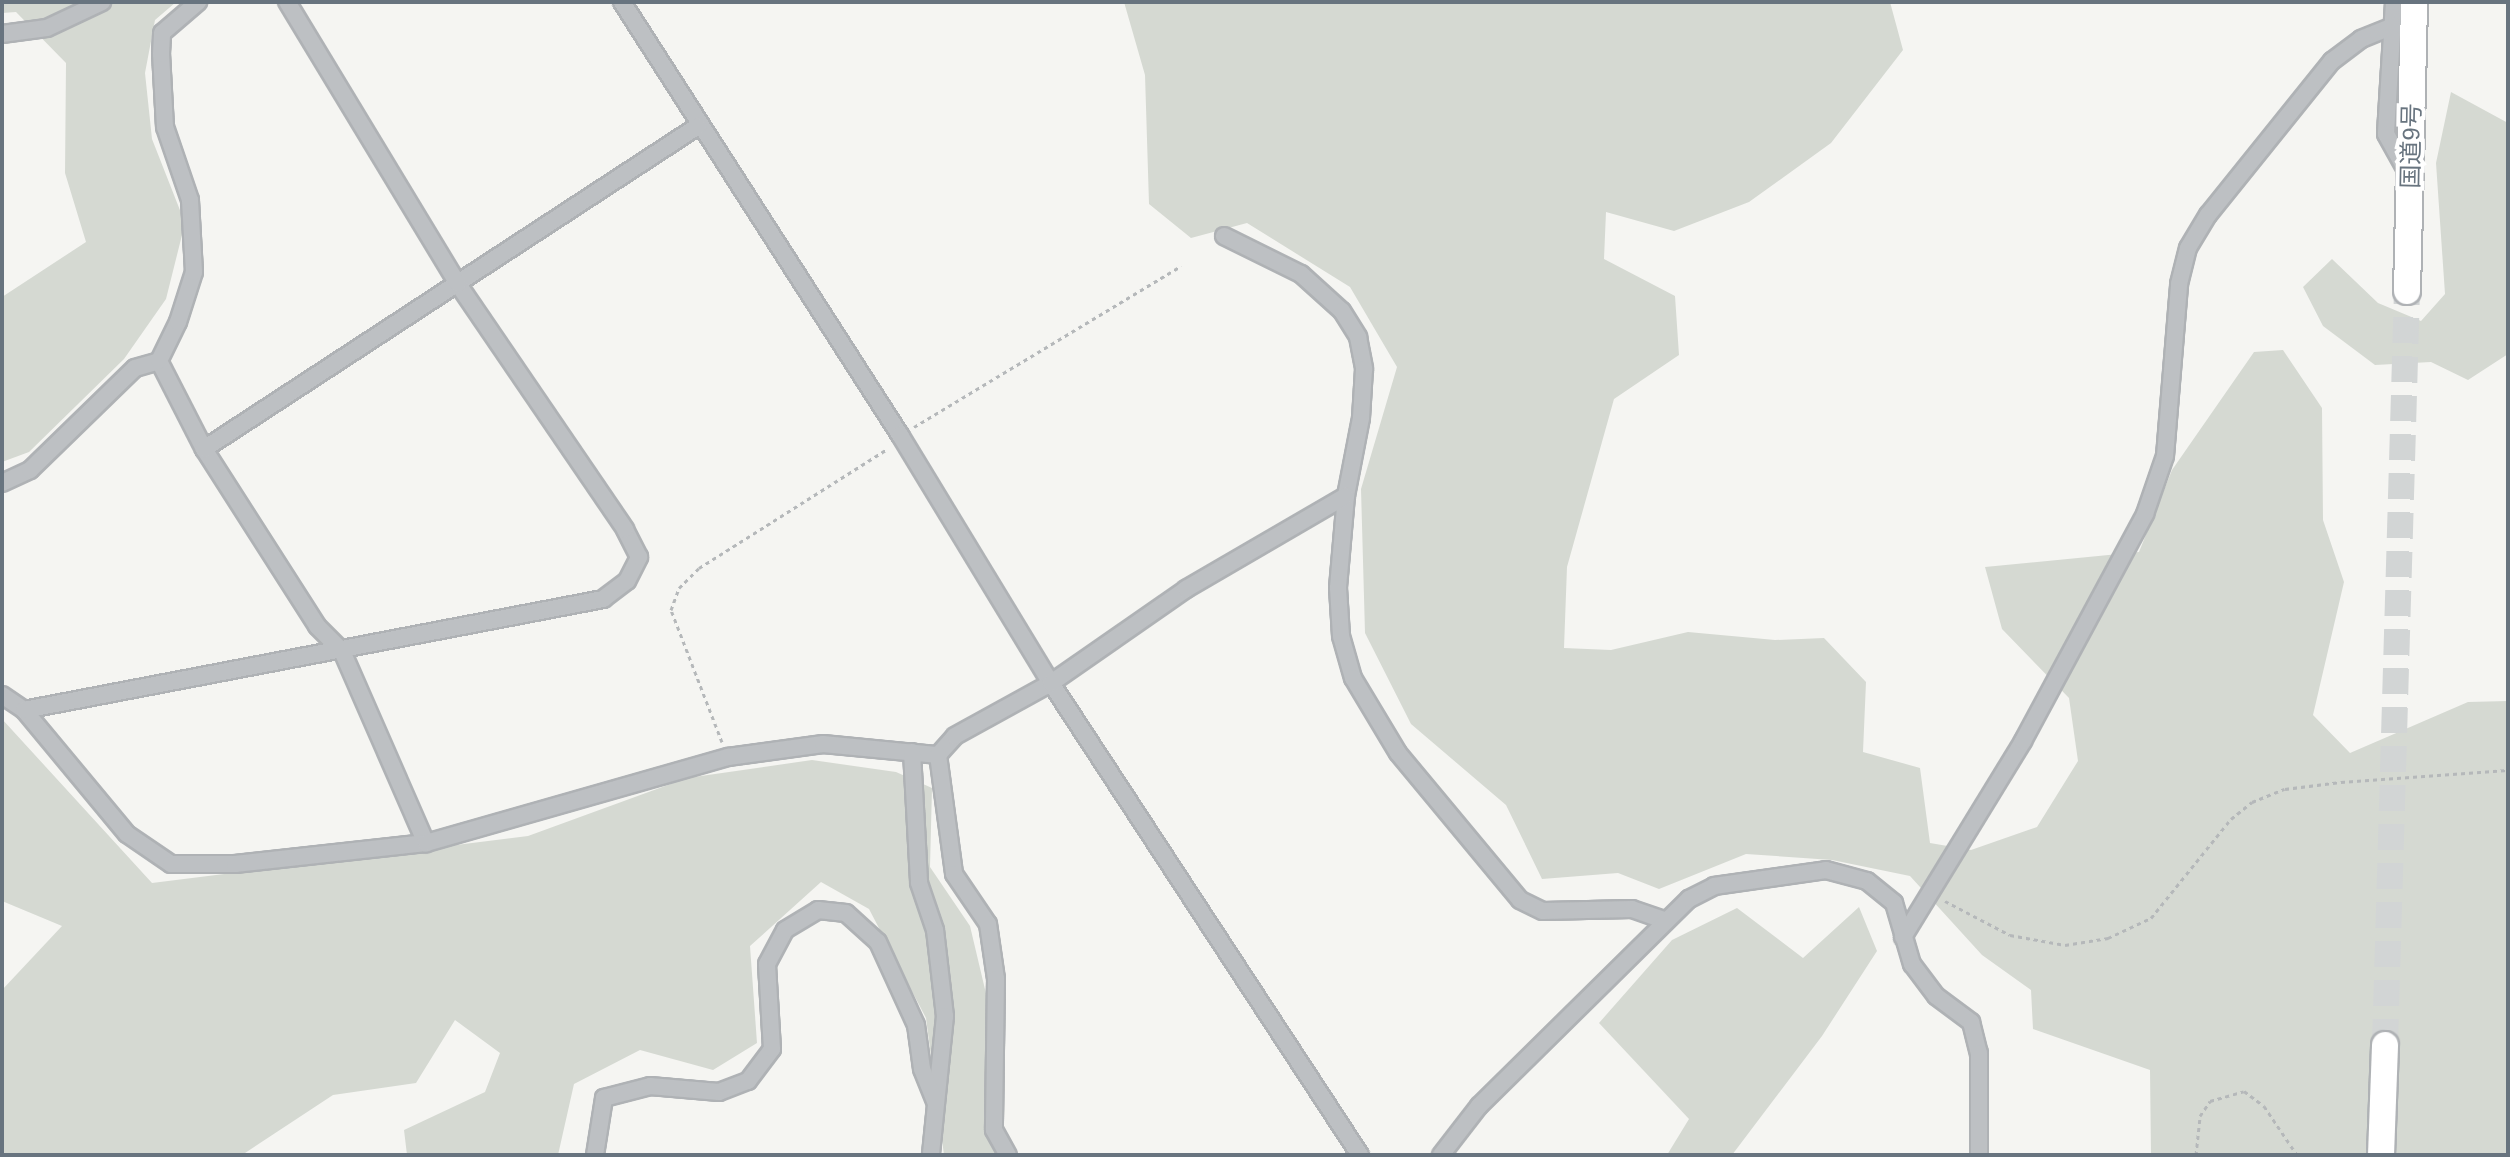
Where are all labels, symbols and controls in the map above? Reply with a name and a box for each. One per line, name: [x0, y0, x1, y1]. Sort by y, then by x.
street label: 国道9号: [2396, 103, 2426, 189]

